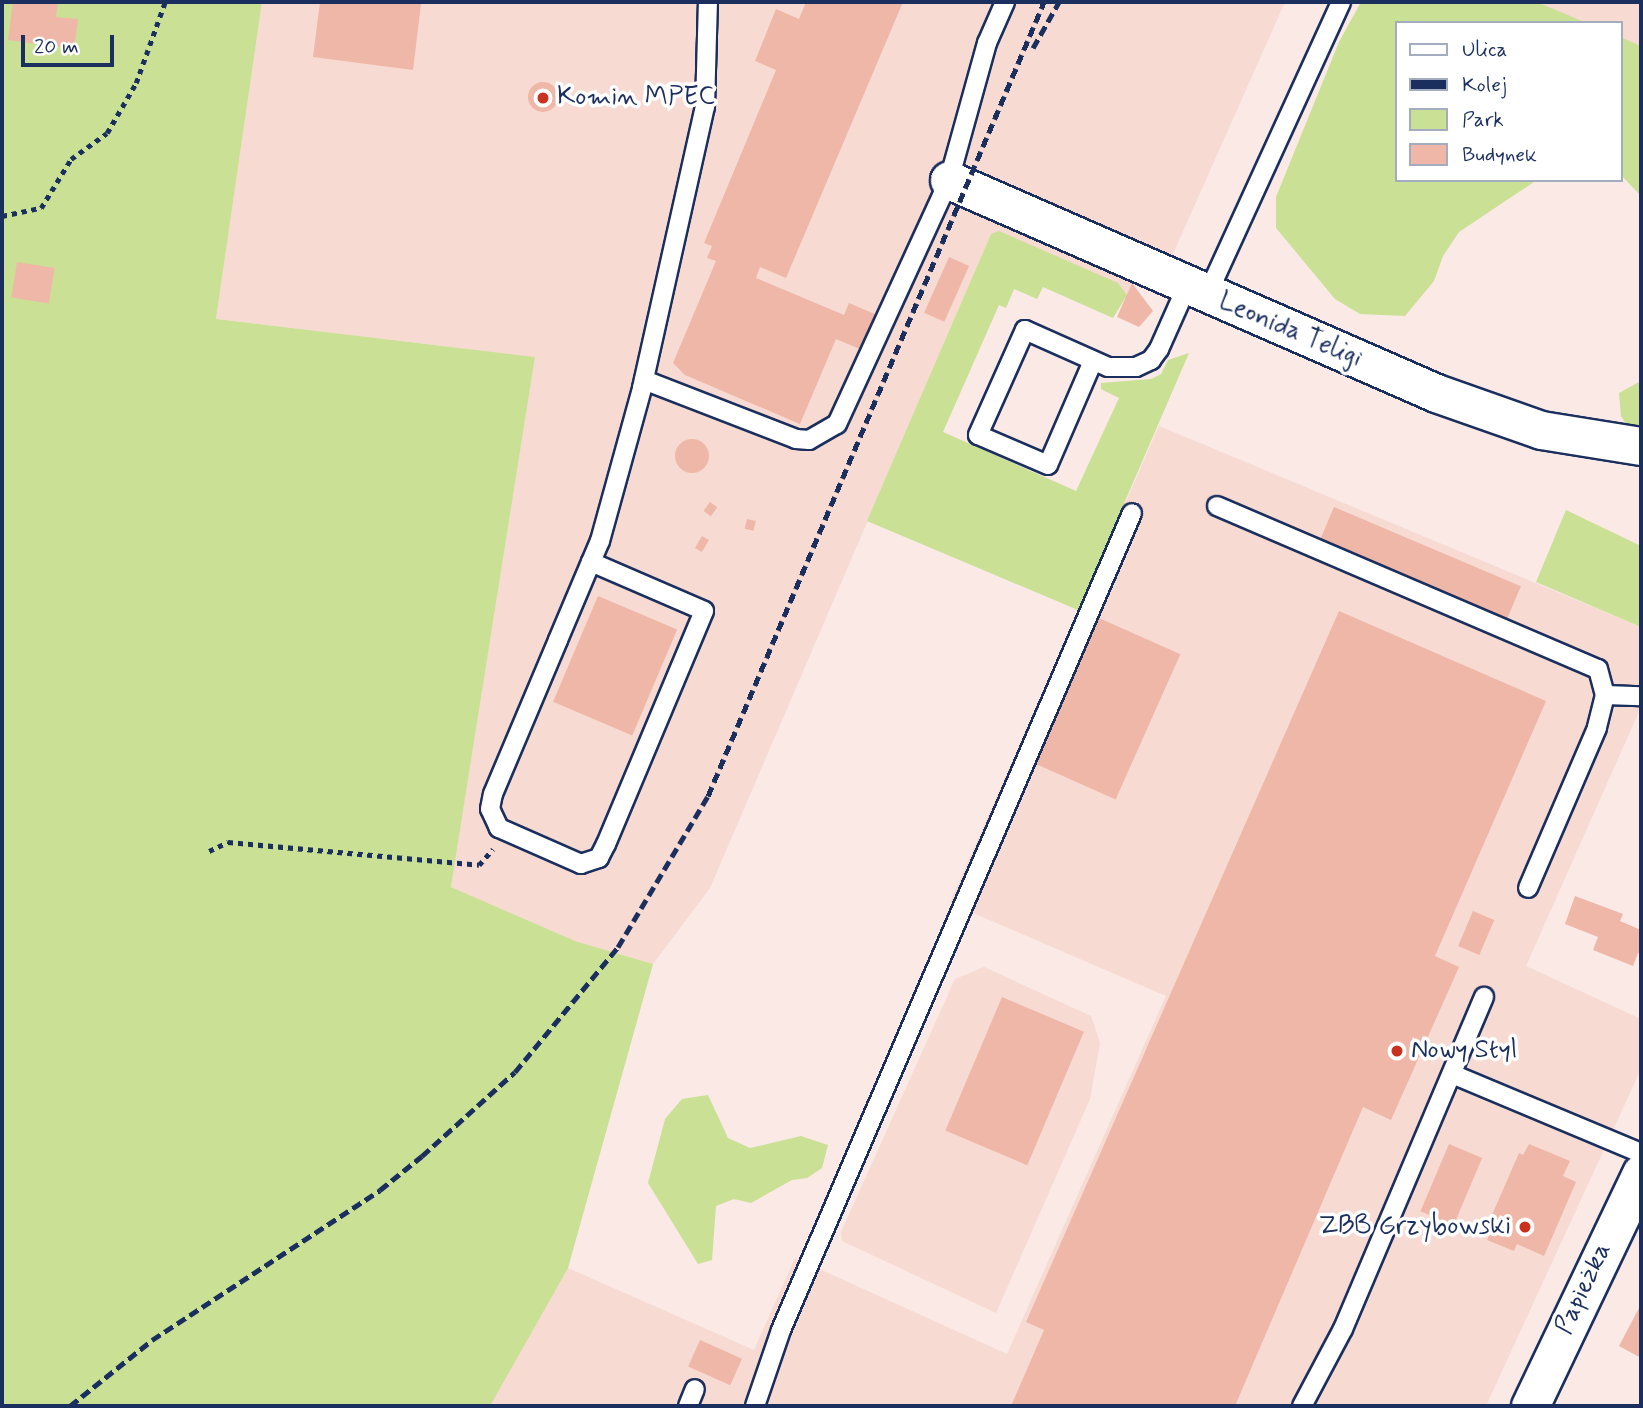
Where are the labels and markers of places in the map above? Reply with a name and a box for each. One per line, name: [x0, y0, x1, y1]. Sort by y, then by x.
place label: Komin MPEC: [557, 82, 715, 114]
marker: Komin MPEC: [535, 90, 551, 106]
place label: Nowy Styl: [1411, 1035, 1517, 1067]
marker: Nowy Styl: [1389, 1043, 1405, 1059]
place label: ZBB Grzybowski: [1319, 1211, 1511, 1243]
marker: ZBB Grzybowski: [1517, 1219, 1533, 1235]

